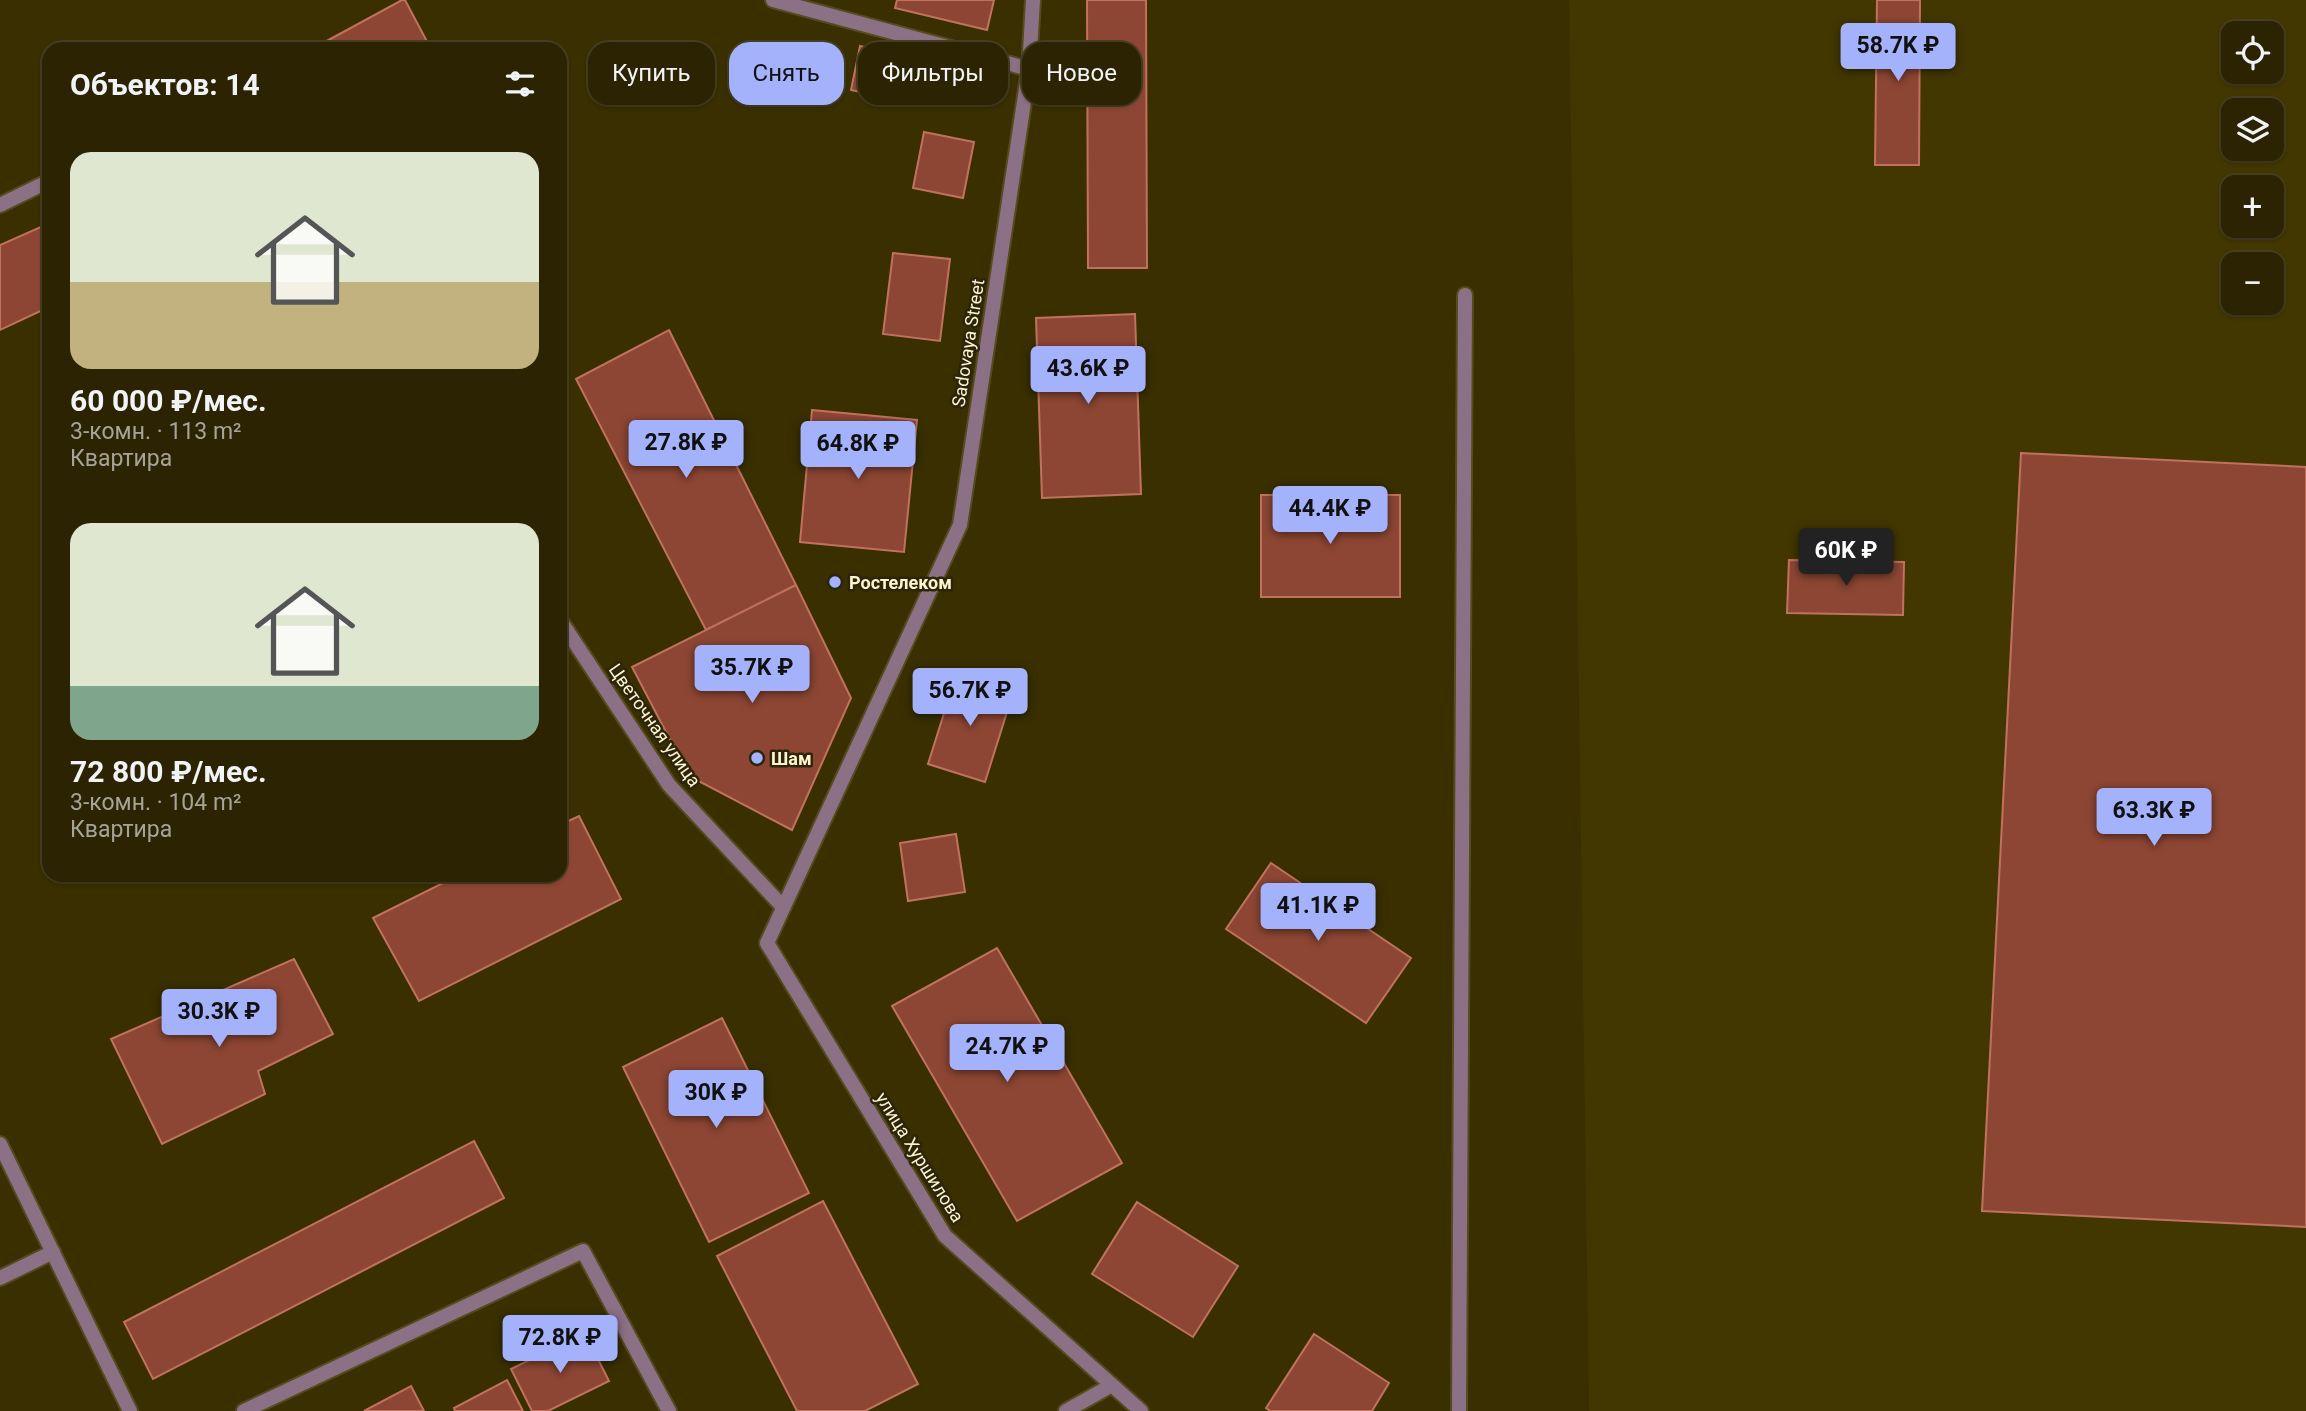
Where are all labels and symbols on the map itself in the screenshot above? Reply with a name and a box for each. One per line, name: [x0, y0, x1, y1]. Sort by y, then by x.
pin: 58.7K ₽: [1833, 24, 1963, 83]
street label: Sadovaya Street: [948, 277, 988, 408]
pin: 43.6K ₽: [1023, 346, 1153, 406]
pin: 27.8K ₽: [621, 420, 751, 480]
pin: 64.8K ₽: [793, 421, 923, 481]
pin: 44.4K ₽: [1265, 486, 1395, 546]
pin: 60K ₽: [1797, 528, 1895, 588]
place label: Ростелеком: [849, 572, 952, 593]
marker: Ростелеком: [827, 574, 843, 590]
pin: 35.7K ₽: [687, 646, 817, 705]
street label: Цветочная улица: [605, 660, 705, 790]
pin: 56.7K ₽: [905, 668, 1035, 728]
place label: Шам: [771, 748, 812, 769]
marker: Шам: [749, 750, 765, 766]
pin: 63.3K ₽: [2089, 788, 2219, 848]
pin: 41.1K ₽: [1253, 884, 1383, 943]
pin: 30.3K ₽: [154, 990, 284, 1049]
pin: 24.7K ₽: [942, 1024, 1072, 1084]
pin: 30K ₽: [667, 1070, 765, 1130]
street label: улица Хуршилова: [872, 1088, 968, 1226]
pin: 72.8K ₽: [495, 1316, 625, 1375]

